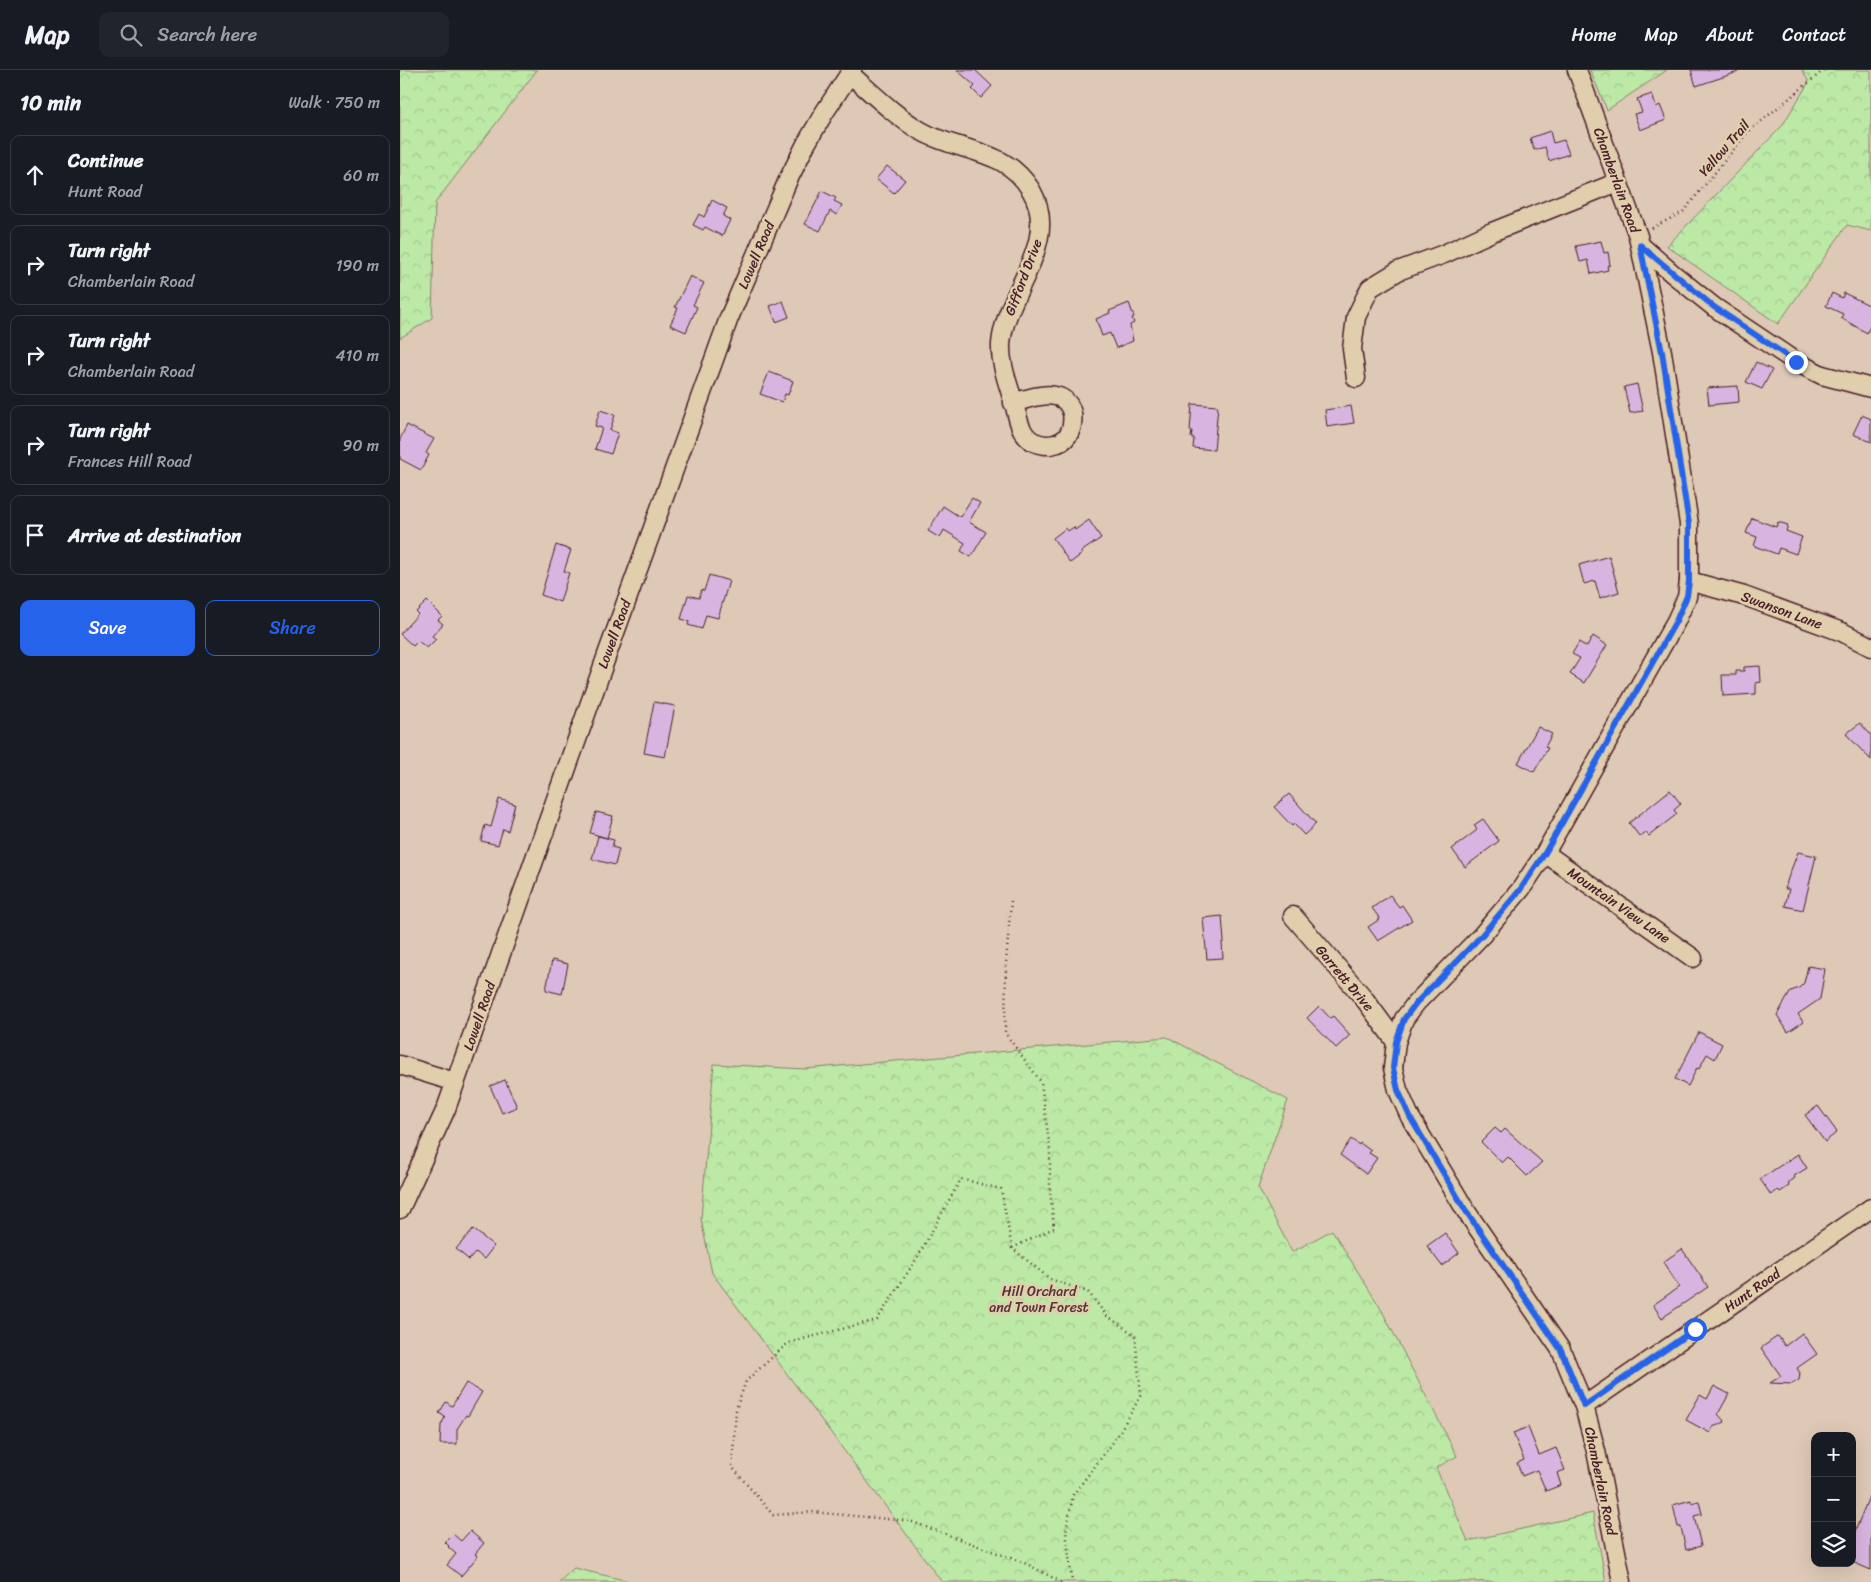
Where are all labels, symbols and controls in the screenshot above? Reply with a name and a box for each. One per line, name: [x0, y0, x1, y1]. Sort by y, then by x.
search box: [99, 12, 449, 57]
text: Map: [25, 14, 69, 56]
text: Search here: [157, 18, 257, 51]
text: Home: [1572, 19, 1617, 51]
text: Map: [1645, 19, 1678, 51]
text: About: [1706, 19, 1754, 51]
text: Contact: [1782, 19, 1846, 51]
icon: search: [117, 21, 145, 49]
text: 10 min: [20, 84, 81, 122]
text: Walk · 750 m: [288, 88, 380, 117]
street label: Yellow Trail: [1692, 113, 1757, 183]
street label: Chamberlain Road: [1586, 124, 1648, 238]
text: Continue: [68, 144, 144, 177]
icon: ahead: [21, 161, 49, 189]
text: 60 m: [343, 161, 379, 190]
text: Hunt Road: [68, 177, 142, 206]
street label: Lowell Road: [731, 216, 783, 293]
text: Turn right: [68, 234, 150, 267]
street label: Gifford Drive: [997, 235, 1050, 319]
icon: right: [21, 251, 49, 279]
text: 190 m: [336, 251, 379, 280]
text: Chamberlain Road: [68, 267, 194, 296]
text: Turn right: [68, 324, 150, 357]
icon: right: [21, 341, 49, 369]
text: 410 m: [336, 341, 379, 370]
route end: [1785, 351, 1808, 374]
text: Chamberlain Road: [68, 357, 194, 386]
text: Turn right: [68, 414, 150, 447]
icon: right: [21, 431, 49, 459]
text: 90 m: [343, 431, 379, 460]
text: Frances Hill Road: [68, 447, 191, 476]
text: Arrive at destination: [68, 519, 241, 552]
icon: arrive: [21, 521, 49, 549]
street label: Swanson Lane: [1737, 584, 1826, 637]
street label: Lowell Road: [590, 595, 639, 672]
button: Save: [20, 600, 195, 656]
button: Share: [205, 600, 380, 656]
street label: Mountain View Lane: [1562, 860, 1676, 950]
street label: Garrett Drive: [1309, 939, 1380, 1018]
street label: Lowell Road: [456, 977, 504, 1054]
street label: Hunt Road: [1719, 1261, 1787, 1319]
park label: Hill Orchard and Town Forest: [989, 1279, 1089, 1320]
route start: [1684, 1318, 1707, 1341]
street label: Chamberlain Road: [1577, 1425, 1625, 1539]
map controls: [1811, 1432, 1856, 1567]
button: +: [1811, 1432, 1856, 1477]
button: −: [1811, 1477, 1856, 1522]
button: layers: [1811, 1522, 1856, 1567]

